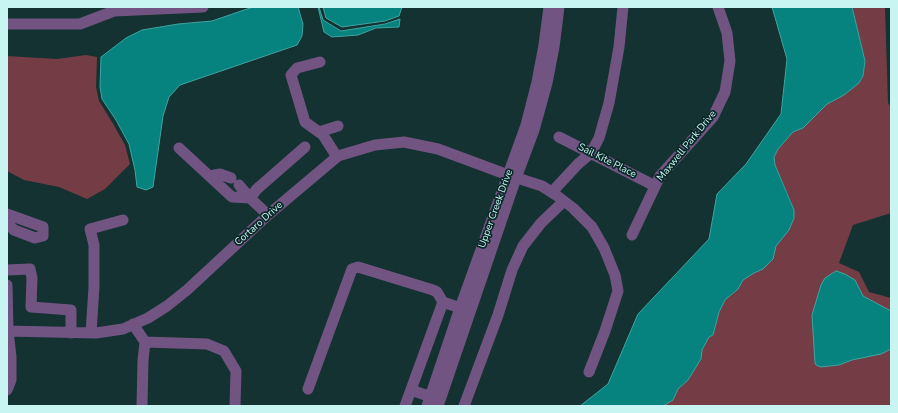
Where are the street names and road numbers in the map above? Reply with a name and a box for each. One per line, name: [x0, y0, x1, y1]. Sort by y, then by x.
street label: Maxwell Park Drive: [655, 108, 719, 184]
street label: Sail Kite Place: [576, 141, 638, 181]
street label: Upper Creek Drive: [476, 168, 516, 250]
street label: Cortaro Drive: [233, 199, 285, 249]

